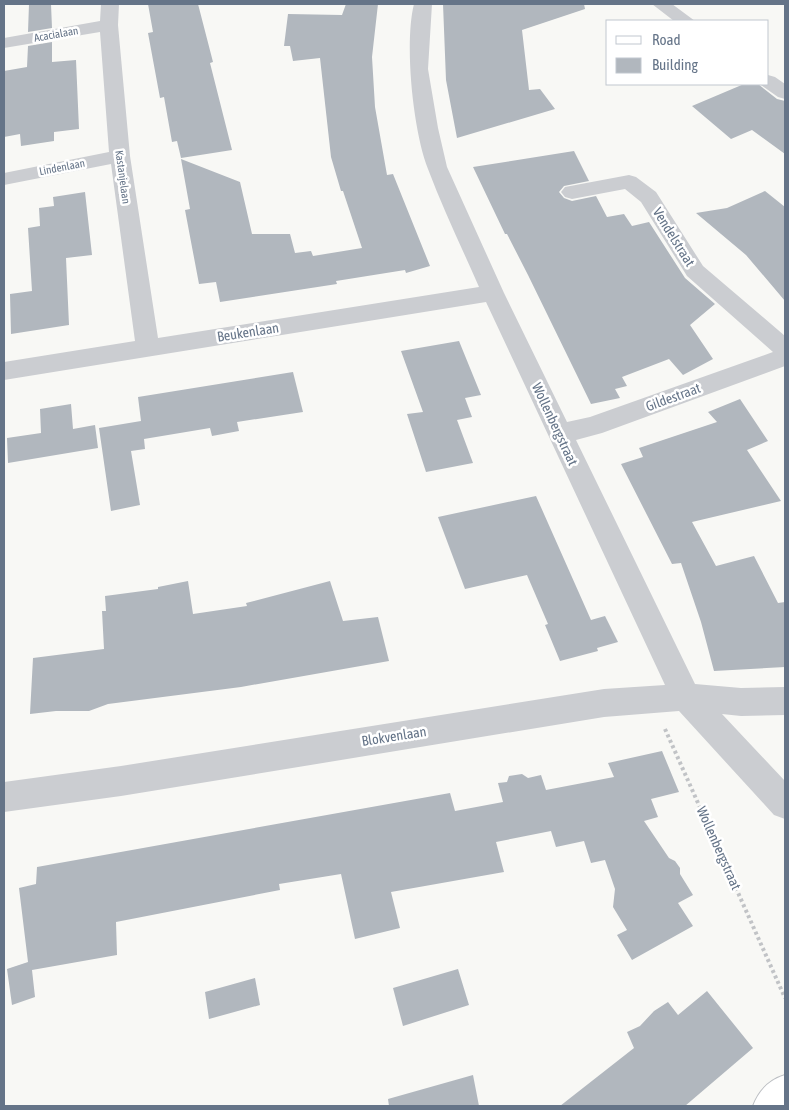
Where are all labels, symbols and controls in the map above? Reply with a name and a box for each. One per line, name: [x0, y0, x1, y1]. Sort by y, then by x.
legend: [606, 20, 769, 85]
street label: Acacialaan: [33, 24, 79, 44]
text: Road: [652, 31, 681, 48]
text: Building: [652, 56, 698, 73]
street label: Kastanjelaan: [113, 150, 133, 204]
street label: Lindenlaan: [38, 157, 86, 177]
street label: Vendelstraat: [650, 205, 698, 269]
street label: Beukenlaan: [216, 319, 280, 345]
street label: Wollenbergstraat: [529, 380, 581, 468]
street label: Gildestraat: [643, 380, 703, 414]
street label: Blokvenlaan: [361, 723, 427, 749]
street label: Wollenbergstraat: [694, 804, 744, 892]

